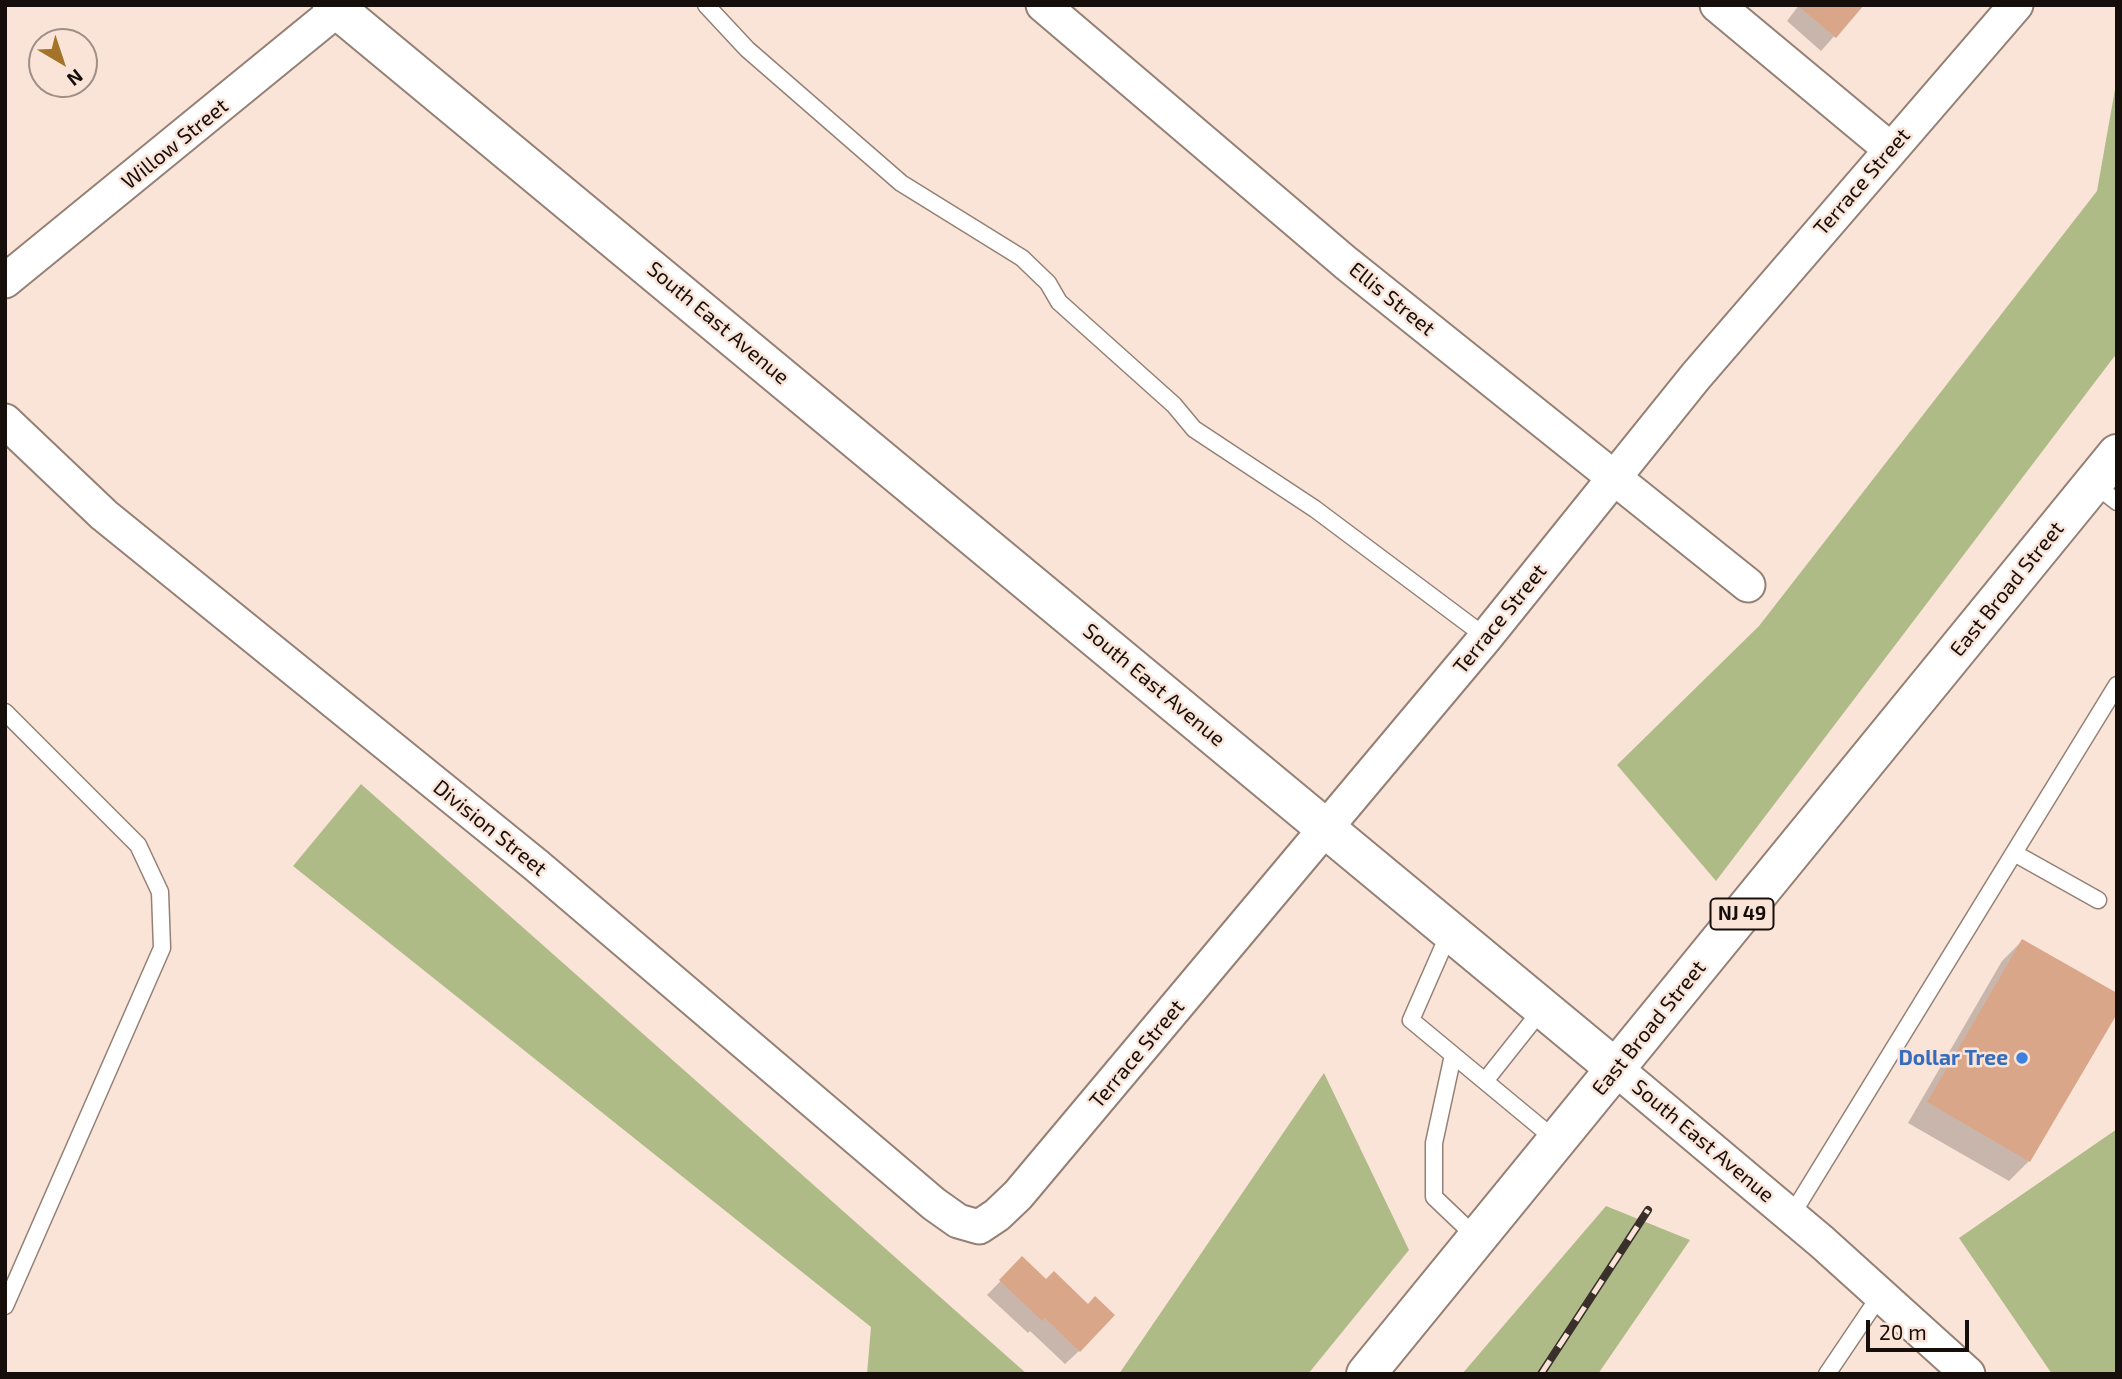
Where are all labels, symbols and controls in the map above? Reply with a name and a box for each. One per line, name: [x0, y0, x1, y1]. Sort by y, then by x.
north arrow: [28, 28, 98, 98]
text: N: [63, 65, 88, 91]
street label: Willow Street: [117, 93, 233, 195]
street label: Terrace Street: [1809, 123, 1915, 241]
street label: South East Avenue: [642, 256, 794, 390]
street label: Ellis Street: [1344, 257, 1440, 341]
street label: East Broad Street: [1945, 516, 2069, 662]
street label: Terrace Street: [1448, 559, 1552, 679]
street label: South East Avenue: [1078, 618, 1230, 752]
street label: Division Street: [428, 775, 552, 881]
road number: NJ 49: [1710, 898, 1774, 930]
street label: East Broad Street: [1587, 955, 1711, 1101]
street label: Terrace Street: [1084, 995, 1190, 1113]
place label: Dollar Tree: [1898, 1045, 2008, 1071]
marker: Dollar Tree: [2014, 1050, 2030, 1066]
street label: South East Avenue: [1627, 1074, 1779, 1208]
scale bar: [1870, 1306, 1973, 1350]
text: 20 m: [1879, 1319, 1927, 1344]

